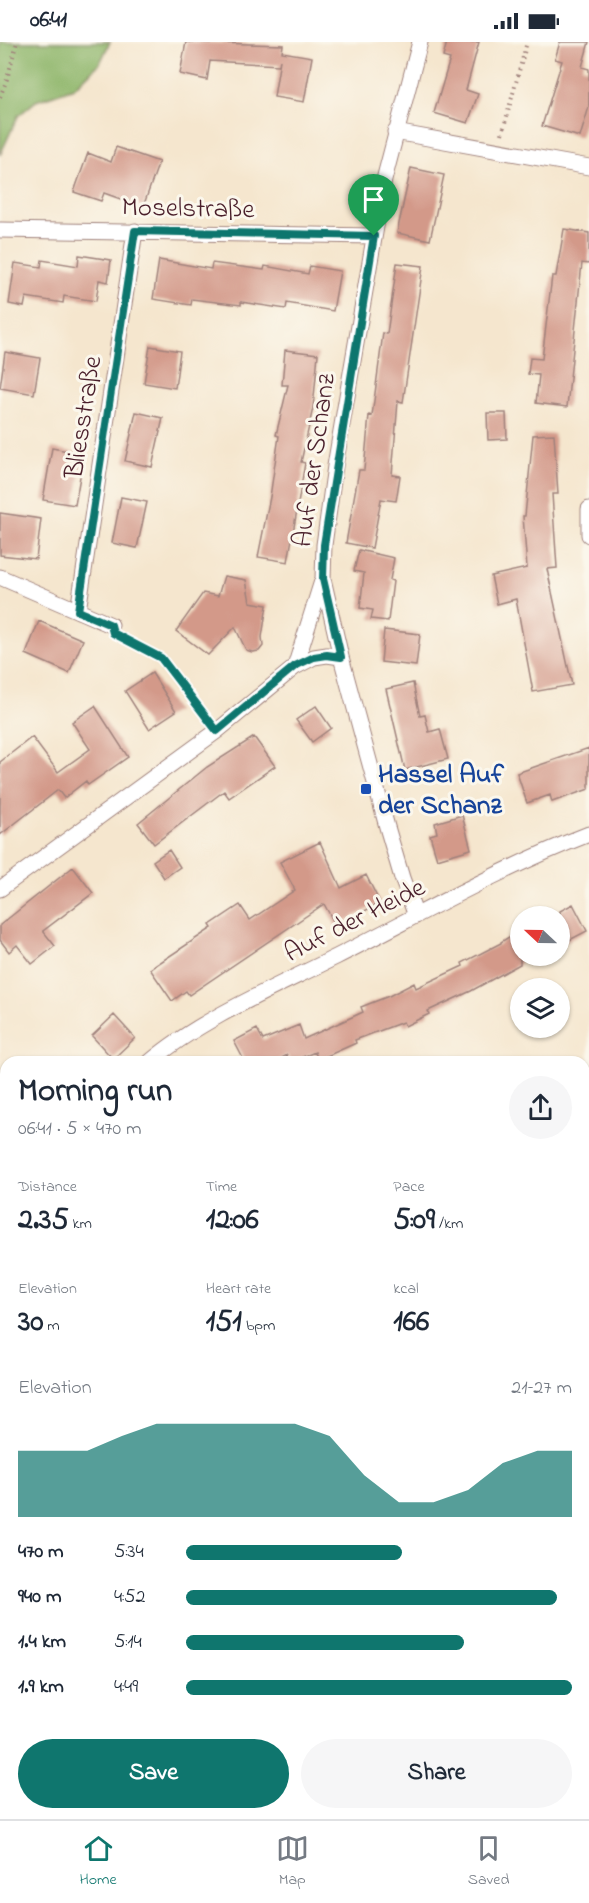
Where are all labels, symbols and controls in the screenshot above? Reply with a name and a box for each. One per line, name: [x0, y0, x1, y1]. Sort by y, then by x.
text: 06:41: [30, 5, 67, 37]
pin: [348, 174, 399, 236]
icon: arrive: [357, 183, 390, 216]
street label: Moselstraße: [121, 189, 256, 230]
street label: Bliesstraße: [55, 352, 114, 483]
street label: Auf der Schanz: [284, 370, 347, 550]
place label: Hassel Auf der Schanz: [378, 756, 504, 826]
marker: Hassel Auf der Schanz: [359, 782, 373, 796]
street label: Auf der Heide: [278, 869, 433, 973]
north arrow: [510, 906, 570, 966]
map controls: [510, 906, 570, 1038]
button: layers: [510, 978, 570, 1038]
text: Morning run: [18, 1068, 172, 1116]
button: share: [509, 1076, 572, 1139]
text: 06:41 · 5 × 470 m: [18, 1115, 142, 1144]
text: Distance: [18, 1175, 77, 1199]
text: Time: [206, 1175, 237, 1199]
text: Pace: [393, 1175, 425, 1199]
text: 2.35: [18, 1199, 69, 1243]
text: 12:06: [206, 1199, 259, 1243]
text: 5:09: [393, 1199, 435, 1243]
text: km: [69, 1212, 92, 1236]
text: /km: [435, 1212, 463, 1236]
text: Elevation: [18, 1277, 77, 1301]
text: Heart rate: [206, 1277, 271, 1301]
text: kcal: [393, 1277, 419, 1301]
text: 30: [18, 1301, 43, 1345]
text: 151: [206, 1301, 242, 1345]
text: 166: [393, 1301, 429, 1345]
text: m: [43, 1314, 60, 1338]
text: bpm: [242, 1314, 275, 1338]
text: Elevation: [18, 1374, 92, 1403]
text: 21–27 m: [511, 1374, 572, 1403]
text: 470 m: [18, 1538, 64, 1567]
text: 5:34: [114, 1538, 144, 1567]
text: 940 m: [18, 1583, 61, 1612]
text: 4:52: [114, 1583, 145, 1612]
text: 1.4 km: [18, 1628, 66, 1657]
text: 5:14: [114, 1628, 142, 1657]
text: 1.9 km: [18, 1673, 64, 1702]
text: 4:49: [114, 1673, 138, 1702]
button: Save: [18, 1739, 289, 1808]
button: Share: [301, 1739, 572, 1808]
tab: Home: [80, 1832, 117, 1892]
tab: Map: [276, 1832, 309, 1892]
tab: Saved: [468, 1832, 509, 1892]

